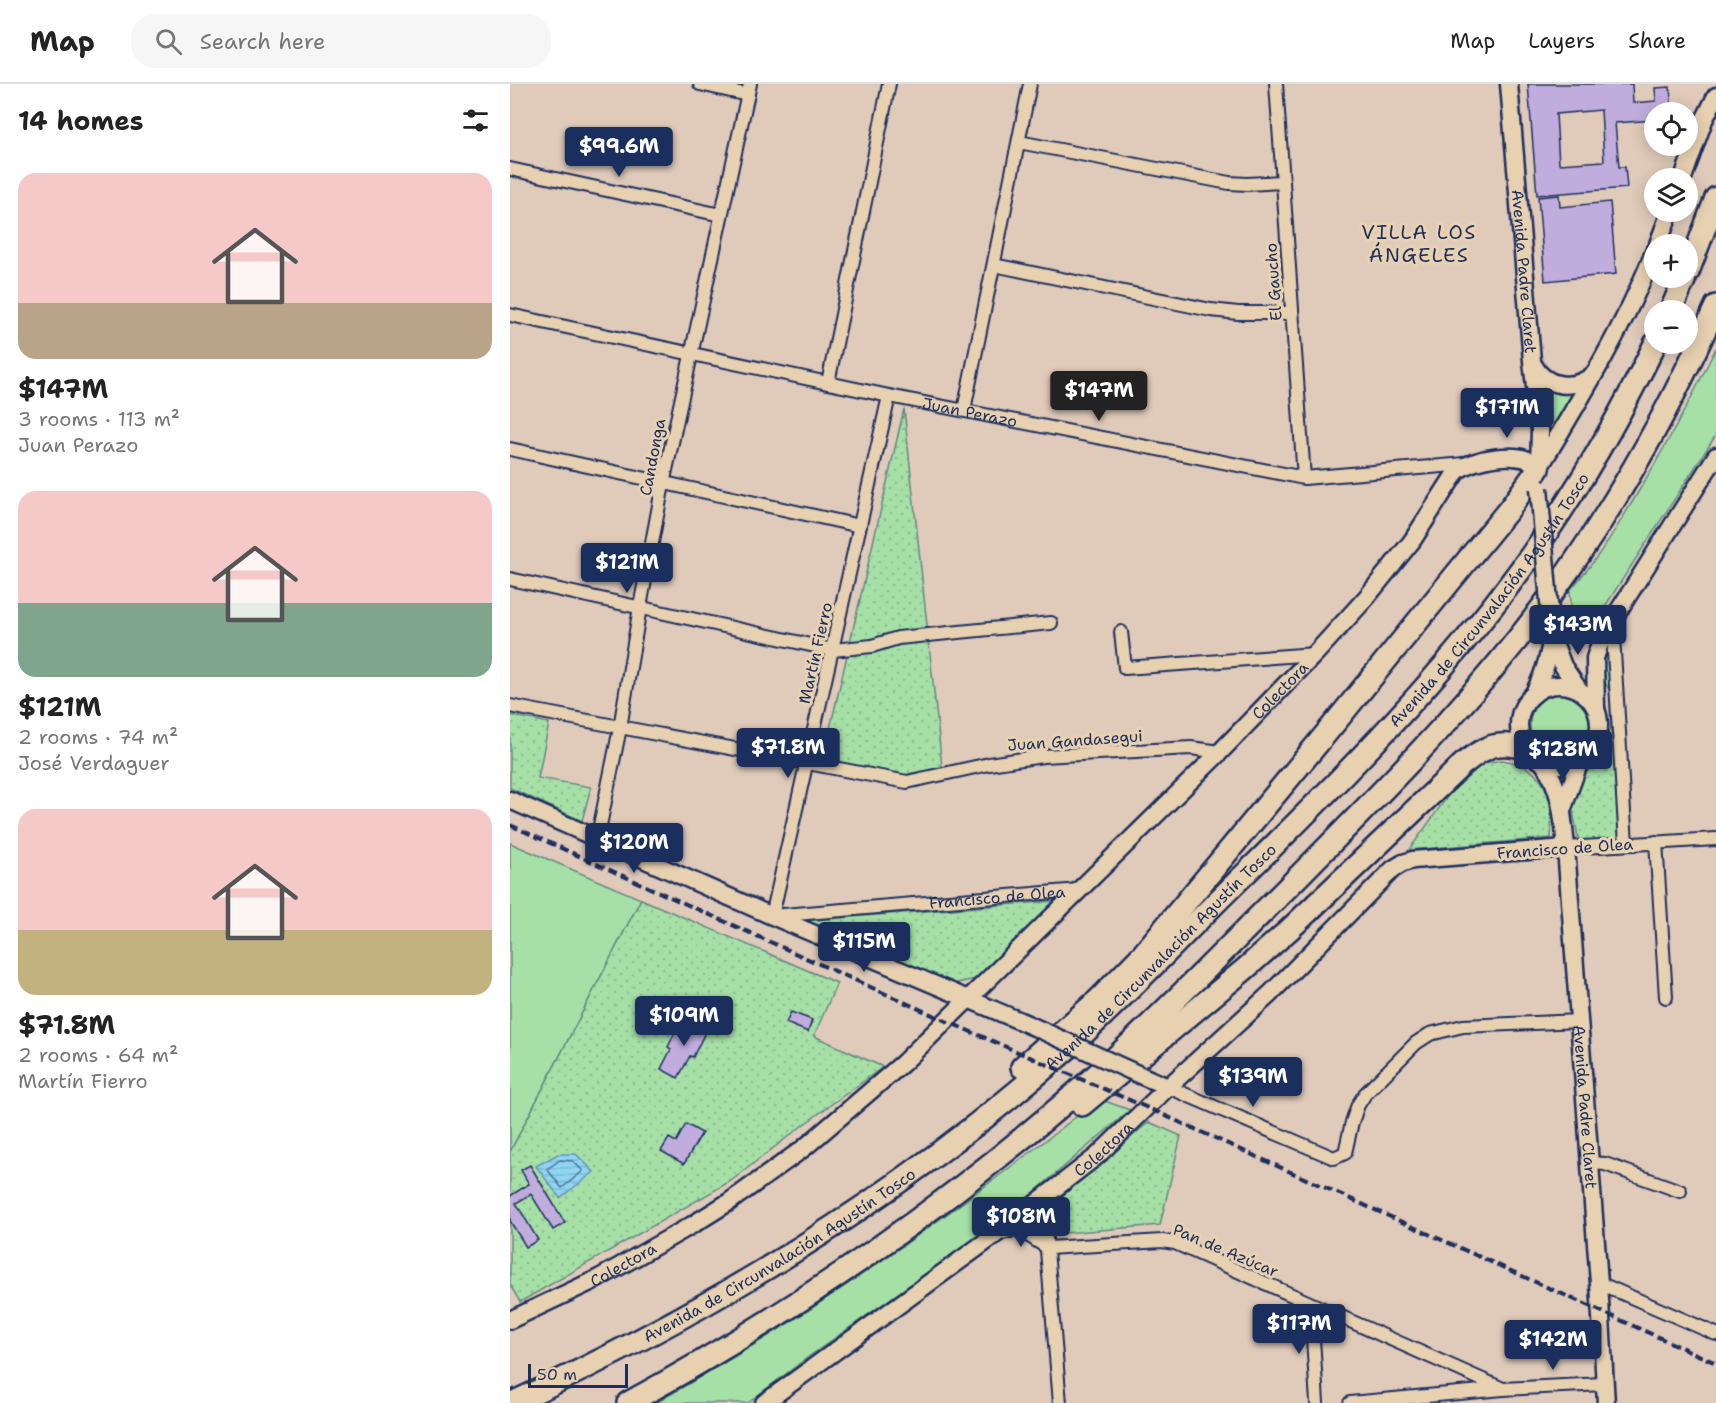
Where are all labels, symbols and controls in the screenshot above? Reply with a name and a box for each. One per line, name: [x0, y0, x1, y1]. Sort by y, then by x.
search box: [131, 14, 551, 68]
text: Map: [30, 22, 95, 60]
icon: search: [152, 25, 185, 58]
text: Search here: [200, 27, 325, 56]
text: Map: [1450, 27, 1495, 55]
text: Layers: [1528, 27, 1595, 55]
text: Share: [1628, 27, 1686, 55]
map controls: [1644, 102, 1698, 354]
button: locate: [1644, 102, 1698, 156]
text: 14 homes: [18, 103, 144, 138]
icon: filters: [459, 104, 492, 137]
pin: $99.6M: [570, 127, 668, 178]
text: $99.6M: [579, 133, 659, 159]
button: layers: [1644, 168, 1698, 222]
street label: Avenida Padre Claret: [1507, 189, 1541, 354]
icon: home: [201, 212, 309, 320]
district label: VILLA LOS ÁNGELES: [1361, 219, 1477, 268]
button: +: [1644, 234, 1698, 288]
street label: El Gaucho: [1260, 242, 1287, 322]
button: −: [1644, 300, 1698, 354]
text: $147M: [18, 371, 108, 406]
pin: $147M: [1057, 371, 1141, 422]
text: $147M: [1064, 377, 1134, 403]
pin: $171M: [1465, 388, 1549, 439]
street label: Juan Perazo: [920, 393, 1019, 432]
text: $171M: [1475, 394, 1539, 420]
text: 3 rooms · 113 m²: [18, 406, 180, 432]
street label: Candonga: [635, 417, 670, 498]
text: Juan Perazo: [18, 432, 138, 458]
street label: Avenida de Circunvalación Agustín Tosco: [1384, 469, 1594, 732]
icon: home: [201, 530, 309, 638]
pin: $121M: [585, 543, 669, 594]
text: $121M: [595, 549, 659, 575]
street label: Martín Fierro: [794, 600, 837, 706]
pin: $143M: [1536, 605, 1620, 656]
text: $143M: [1543, 611, 1613, 637]
street label: Colectora: [1247, 657, 1313, 724]
text: $121M: [18, 689, 102, 724]
text: 2 rooms · 74 m²: [18, 724, 178, 750]
street label: Juan Gandasegui: [1007, 725, 1143, 756]
pin: $71.8M: [739, 728, 837, 779]
pin: $128M: [1521, 730, 1605, 781]
text: $71.8M: [751, 734, 825, 760]
text: $128M: [1528, 736, 1598, 762]
text: José Verdaguer: [18, 750, 170, 776]
pin: $120M: [592, 823, 676, 874]
text: $120M: [599, 829, 669, 855]
street label: Francisco de Olea: [1496, 833, 1634, 864]
street label: Avenida de Circunvalación Agustín Tosco: [1040, 839, 1281, 1075]
icon: home: [201, 848, 309, 956]
street label: Francisco de Olea: [928, 881, 1066, 914]
pin: $115M: [822, 922, 906, 973]
text: $115M: [832, 928, 896, 954]
pin: $109M: [642, 996, 726, 1047]
text: $109M: [649, 1002, 719, 1028]
text: $71.8M: [18, 1007, 115, 1042]
street label: Avenida Padre Claret: [1568, 1024, 1602, 1190]
text: 2 rooms · 64 m²: [18, 1042, 178, 1068]
pin: $139M: [1211, 1057, 1295, 1108]
text: $139M: [1218, 1063, 1288, 1089]
text: Martín Fierro: [18, 1068, 148, 1094]
street label: Colectora: [1069, 1117, 1138, 1181]
street label: Avenida de Circunvalación Agustín Tosco: [640, 1163, 920, 1347]
pin: $108M: [979, 1197, 1063, 1248]
text: $108M: [986, 1203, 1056, 1229]
street label: Pan de Azúcar: [1170, 1219, 1282, 1282]
street label: Colectora: [587, 1238, 660, 1292]
pin: $117M: [1257, 1304, 1341, 1355]
text: $117M: [1267, 1310, 1331, 1336]
pin: $142M: [1511, 1320, 1595, 1371]
text: $142M: [1518, 1326, 1588, 1352]
scale bar: [528, 1361, 628, 1388]
text: 50 m: [537, 1364, 577, 1385]

